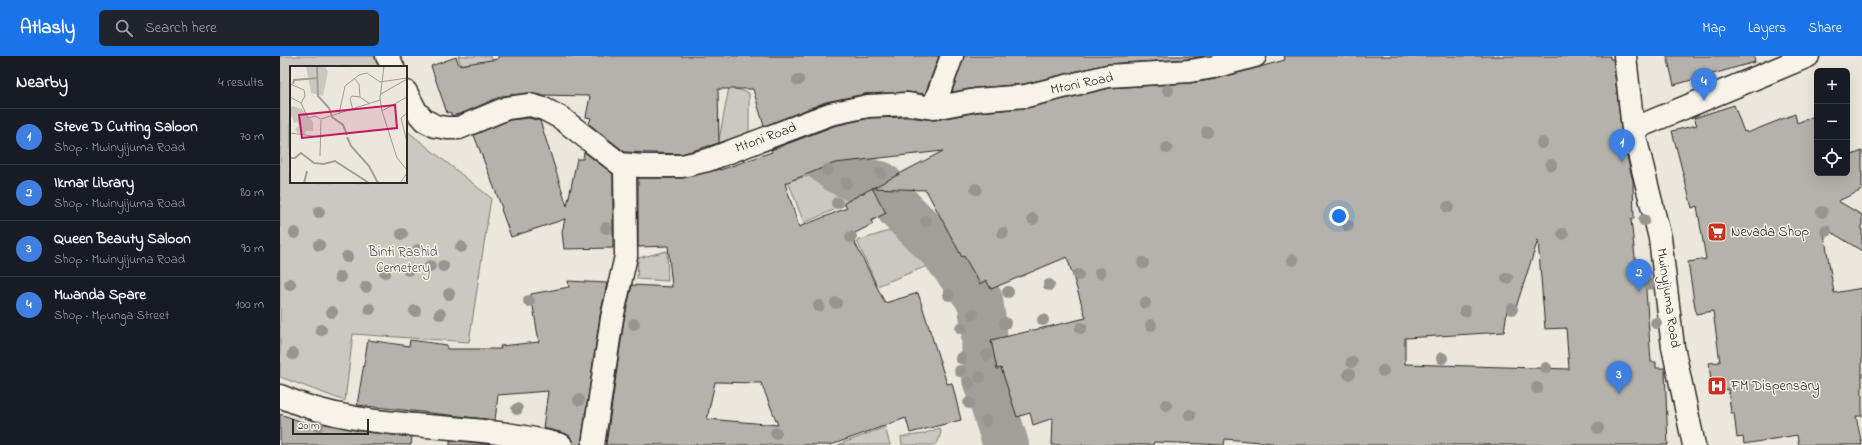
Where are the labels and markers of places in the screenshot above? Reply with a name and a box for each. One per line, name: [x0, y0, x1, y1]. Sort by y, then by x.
pin: 4: [1691, 68, 1717, 101]
pin: 1: [1609, 129, 1635, 162]
supermarket icon: Nevada Shop: [1706, 221, 1728, 243]
place label: Nevada Shop: [1731, 222, 1810, 243]
pin: 2: [1626, 259, 1652, 292]
pin: 3: [1606, 361, 1632, 394]
hospital icon: FM Dispensary: [1706, 375, 1728, 397]
place label: FM Dispensary: [1730, 376, 1820, 398]

